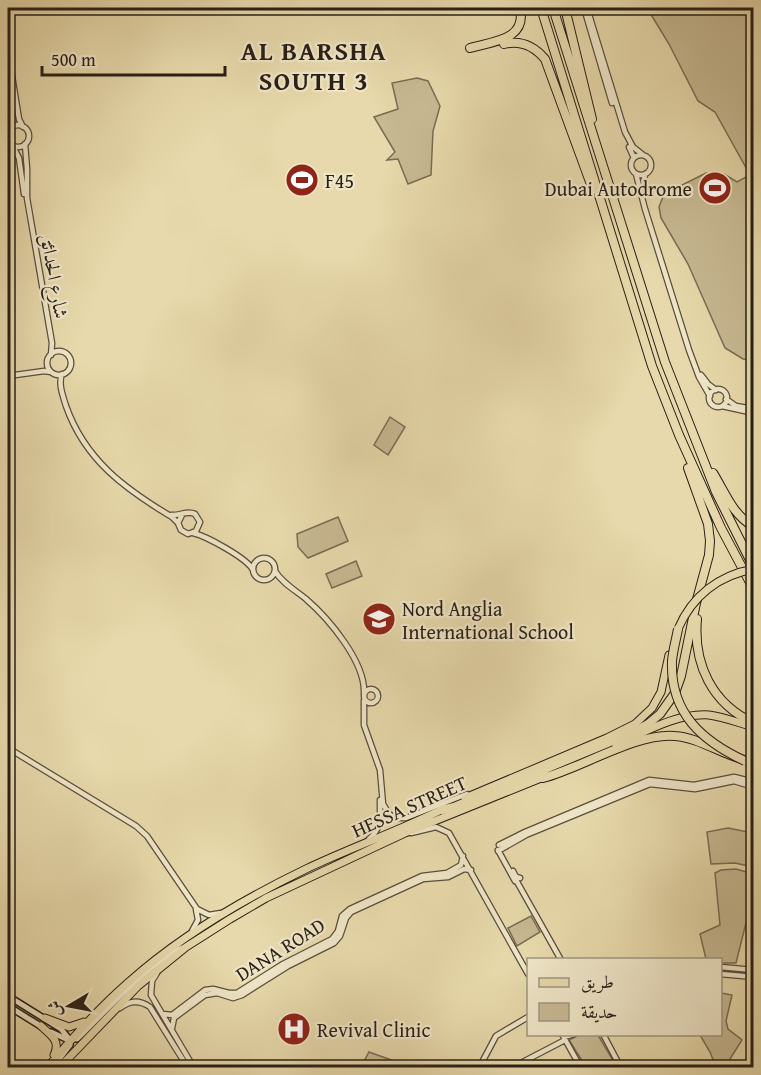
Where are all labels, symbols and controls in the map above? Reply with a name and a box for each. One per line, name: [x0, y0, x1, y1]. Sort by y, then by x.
district label: AL BARSHA SOUTH 3: [241, 31, 387, 100]
scale bar: [42, 39, 225, 77]
text: 500 m: [51, 46, 96, 73]
sports icon: F45: [284, 162, 320, 198]
place label: F45: [325, 166, 354, 195]
sports icon: Dubai Autodrome: [697, 170, 733, 206]
place label: Dubai Autodrome: [544, 174, 692, 203]
street label: شارع الحدائق: [29, 231, 77, 321]
place label: Nord Anglia International School: [402, 594, 574, 646]
school or university icon: Nord Anglia International School: [361, 601, 397, 637]
street label: HESSA STREET: [347, 768, 471, 844]
street label: DANA ROAD: [230, 910, 330, 988]
legend: [527, 958, 722, 1036]
text: طريق: [581, 968, 614, 995]
north arrow: [39, 976, 99, 1036]
text: حديقة: [581, 998, 617, 1025]
text: ش: [41, 999, 67, 1019]
hospital icon: Revival Clinic: [276, 1011, 312, 1047]
place label: Revival Clinic: [317, 1015, 430, 1044]

